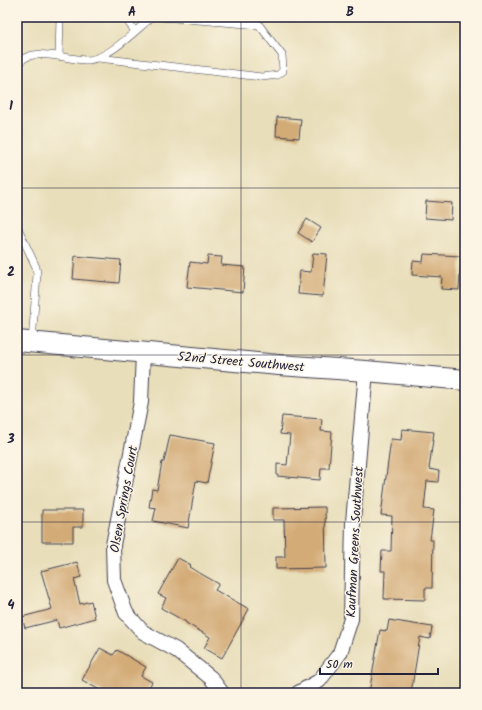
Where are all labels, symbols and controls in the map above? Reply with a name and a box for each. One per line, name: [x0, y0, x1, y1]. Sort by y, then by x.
text: A: [128, 2, 136, 23]
text: B: [346, 2, 354, 23]
text: 1: [9, 96, 13, 117]
text: 2: [7, 262, 15, 283]
street label: 52nd Street Southwest: [176, 346, 306, 379]
text: 3: [6, 429, 15, 450]
street label: Olsen Springs Court: [105, 443, 144, 554]
street label: Kaufman Greens Southwest: [341, 465, 370, 618]
text: 4: [7, 595, 15, 616]
scale bar: [320, 650, 438, 676]
text: 50 m: [326, 655, 353, 674]

